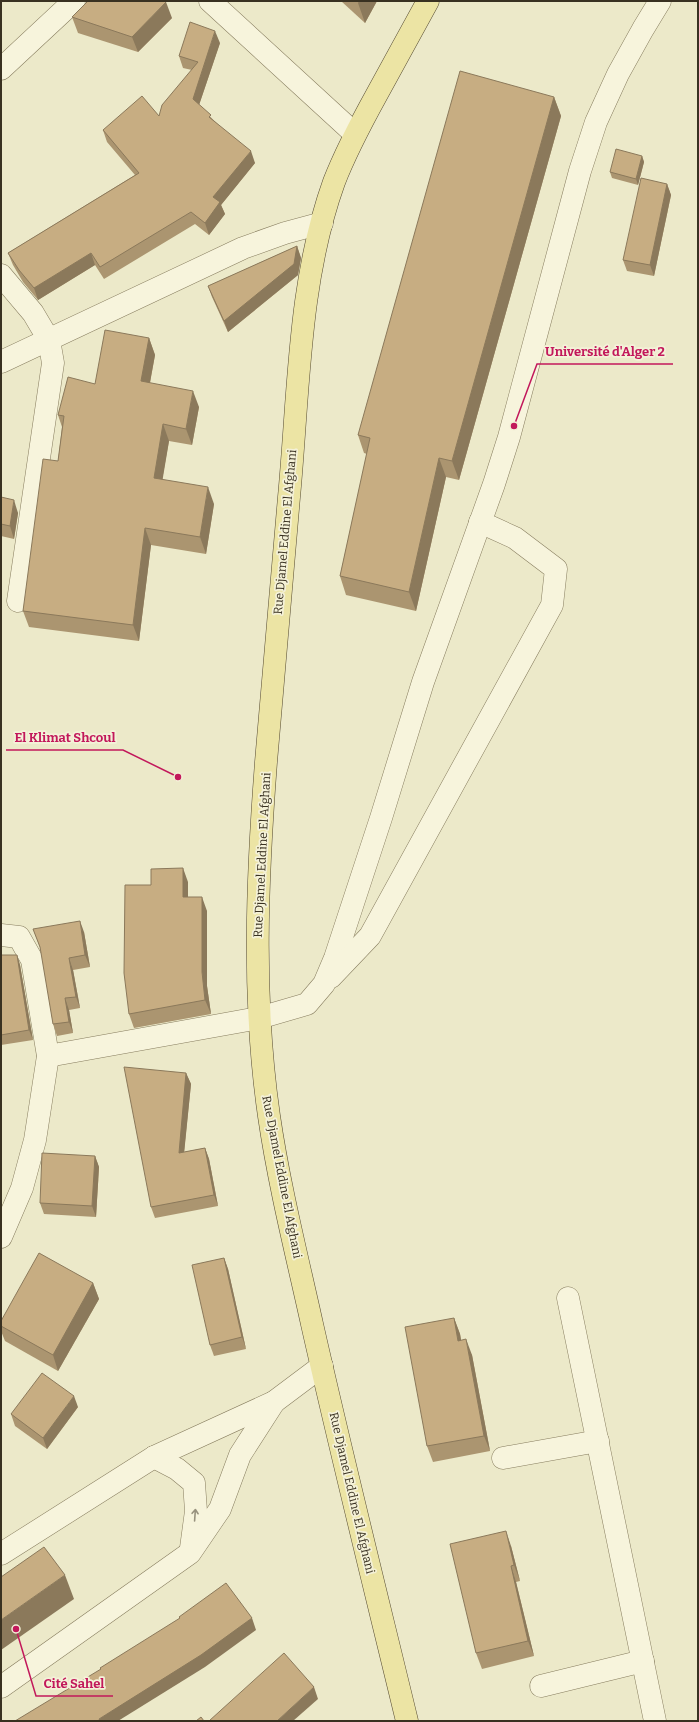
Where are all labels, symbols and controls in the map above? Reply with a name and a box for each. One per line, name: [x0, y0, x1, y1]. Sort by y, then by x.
callout: Université d'Alger 2: [537, 339, 673, 364]
text: Université d'Alger 2: [545, 344, 665, 359]
street label: Rue Djamel Eddine El Afghani: [271, 449, 299, 615]
callout: El Klimat Shcoul: [6, 725, 123, 750]
text: El Klimat Shcoul: [14, 730, 116, 745]
street label: Rue Djamel Eddine El Afghani: [251, 772, 273, 938]
street label: Rue Djamel Eddine El Afghani: [259, 1094, 305, 1260]
street label: Rue Djamel Eddine El Afghani: [327, 1411, 378, 1576]
one-way arrow: [192, 1509, 199, 1522]
callout: Cité Sahel: [36, 1671, 113, 1696]
text: Cité Sahel: [44, 1676, 104, 1691]

